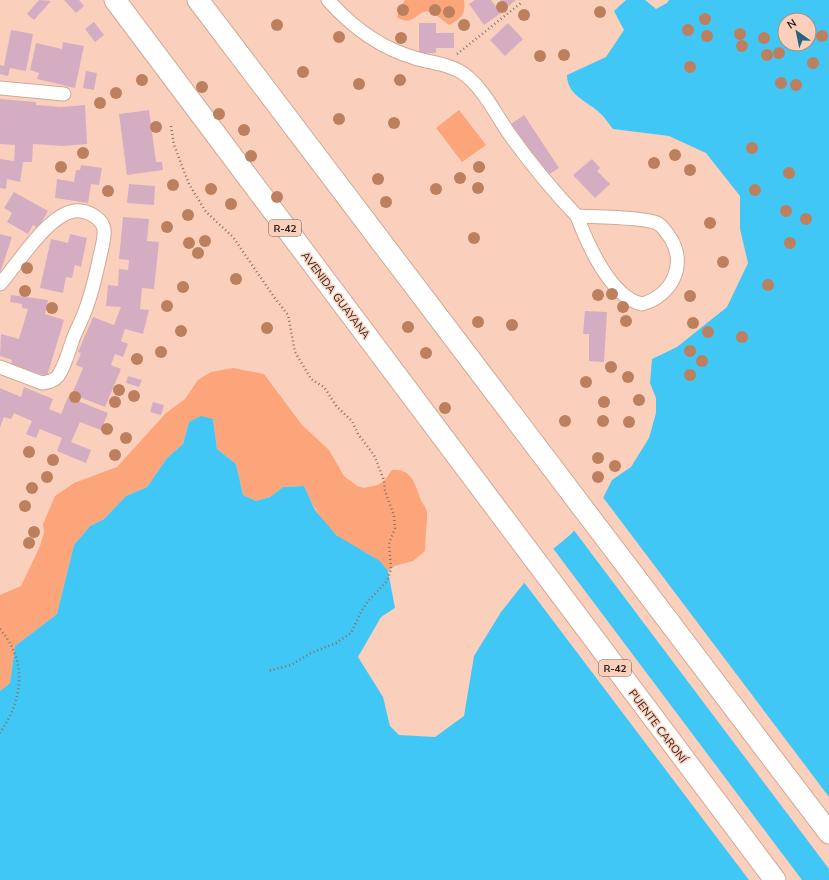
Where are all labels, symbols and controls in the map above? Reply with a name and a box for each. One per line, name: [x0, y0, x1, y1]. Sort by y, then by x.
north arrow: [777, 12, 817, 52]
text: N: [784, 15, 799, 32]
road number: R-42: [269, 220, 301, 236]
street label: AVENIDA GUAYANA: [299, 249, 373, 341]
road number: R-42: [599, 660, 631, 676]
street label: PUENTE CARONÍ: [626, 686, 691, 766]

